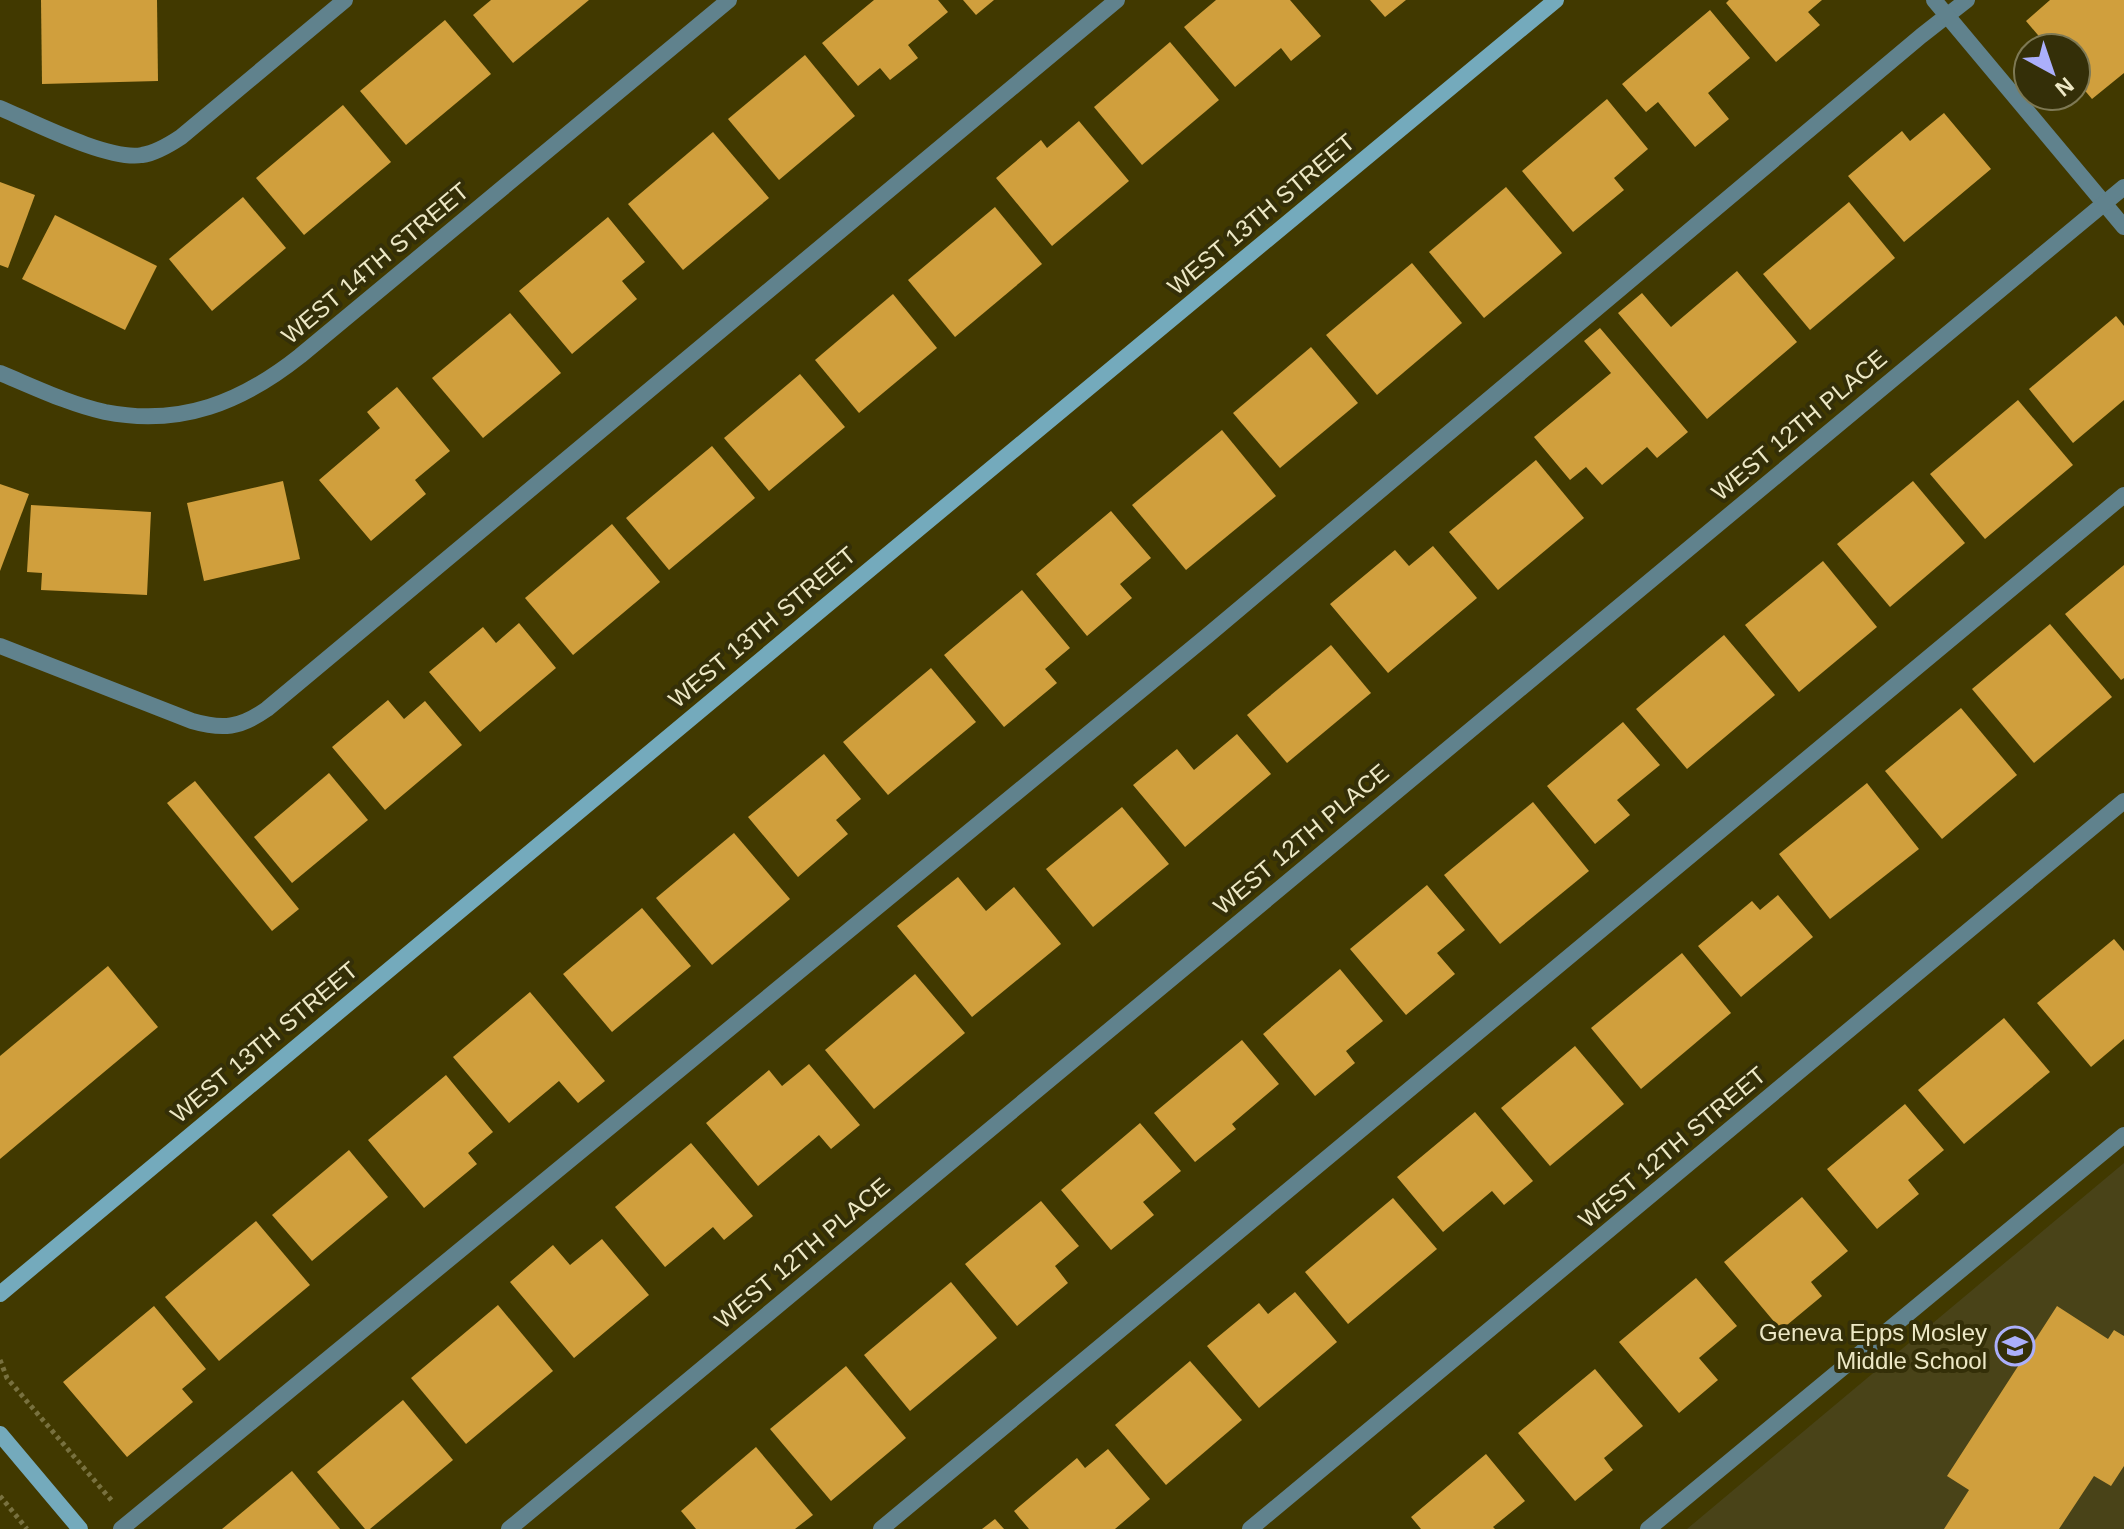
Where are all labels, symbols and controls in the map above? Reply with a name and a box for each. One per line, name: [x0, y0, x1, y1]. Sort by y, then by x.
north arrow: [2012, 32, 2092, 112]
text: N: [2050, 72, 2079, 102]
street label: WEST 13TH STREET: [1162, 128, 1360, 300]
street label: WEST 14TH STREET: [276, 177, 474, 349]
street label: WEST 12TH PLACE: [1706, 344, 1892, 506]
street label: WEST 13TH STREET: [663, 541, 861, 713]
street label: WEST 12TH PLACE: [1208, 758, 1394, 920]
street label: WEST 13TH STREET: [165, 956, 363, 1128]
street label: WEST 12TH STREET: [1573, 1061, 1771, 1233]
street label: WEST 12TH PLACE: [709, 1172, 895, 1334]
place label: Geneva Epps Mosley Middle School: [1759, 1319, 1987, 1374]
school or university icon: Geneva Epps Mosley Middle School: [1994, 1325, 2036, 1367]

